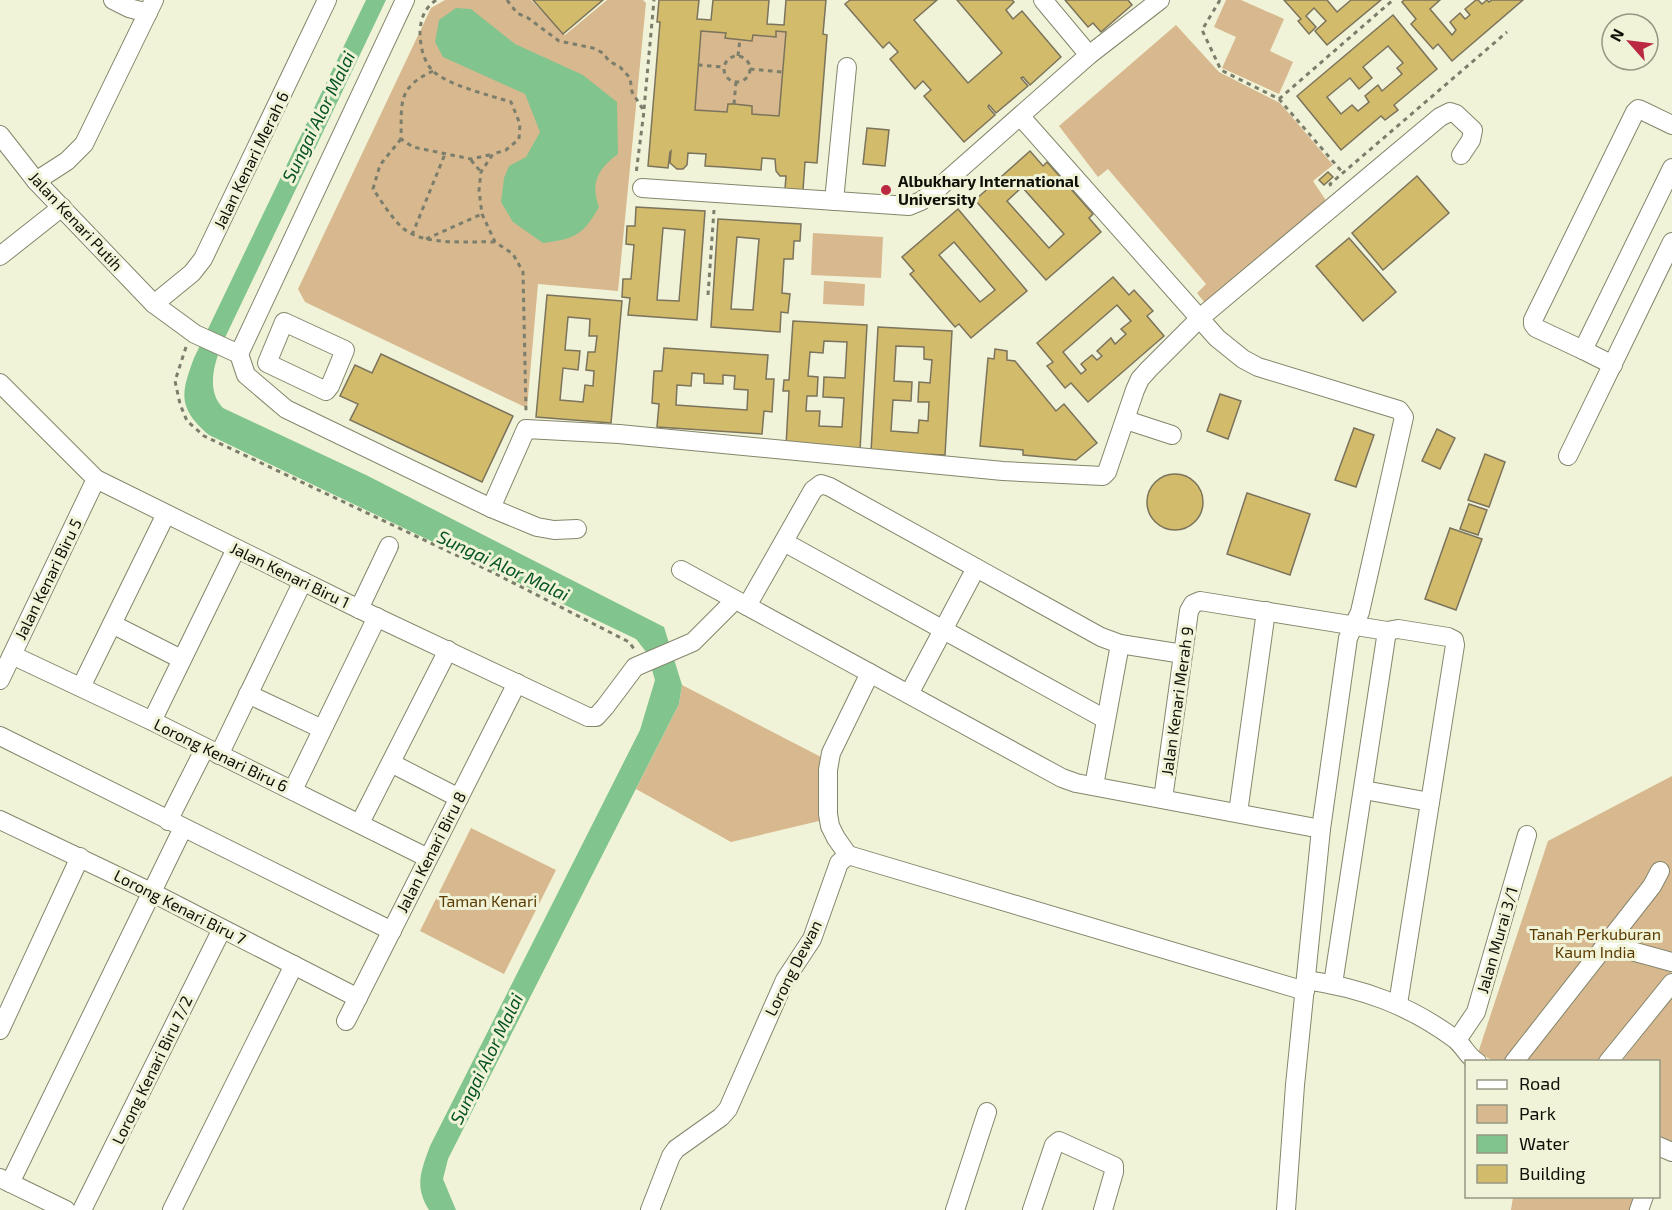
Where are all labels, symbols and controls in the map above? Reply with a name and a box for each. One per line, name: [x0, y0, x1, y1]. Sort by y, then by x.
north arrow: [1600, 12, 1660, 72]
text: N: [1605, 25, 1627, 44]
water label: Sungai Alor Malai: [277, 47, 360, 186]
street label: Jalan Kenari Merah 6: [209, 88, 292, 232]
street label: Jalan Kenari Putih: [26, 167, 127, 274]
place label: Albukhary International University: [898, 171, 1080, 209]
marker: Albukhary International University: [879, 183, 893, 197]
street label: Jalan Kenari Biru 5: [10, 515, 85, 642]
water label: Sungai Alor Malai: [434, 525, 573, 605]
street label: Jalan Kenari Biru 1: [228, 538, 353, 612]
street label: Jalan Kenari Merah 9: [1157, 625, 1196, 777]
street label: Lorong Kenari Biru 6: [151, 714, 291, 795]
street label: Jalan Kenari Biru 8: [392, 788, 469, 915]
street label: Lorong Kenari Biru 7: [111, 865, 249, 948]
street label: Jalan Murai 3/1: [1472, 884, 1521, 995]
park label: Taman Kenari: [439, 891, 537, 910]
street label: Lorong Dewan: [760, 917, 825, 1019]
park label: Tanah Perkuburan Kaum India: [1529, 924, 1661, 961]
water label: Sungai Alor Malai: [445, 989, 528, 1128]
street label: Lorong Kenari Biru 7/2: [107, 992, 196, 1147]
legend: [1465, 1060, 1660, 1198]
text: Road: [1519, 1072, 1560, 1094]
text: Park: [1519, 1102, 1556, 1124]
text: Water: [1519, 1132, 1569, 1154]
text: Building: [1519, 1162, 1586, 1184]

